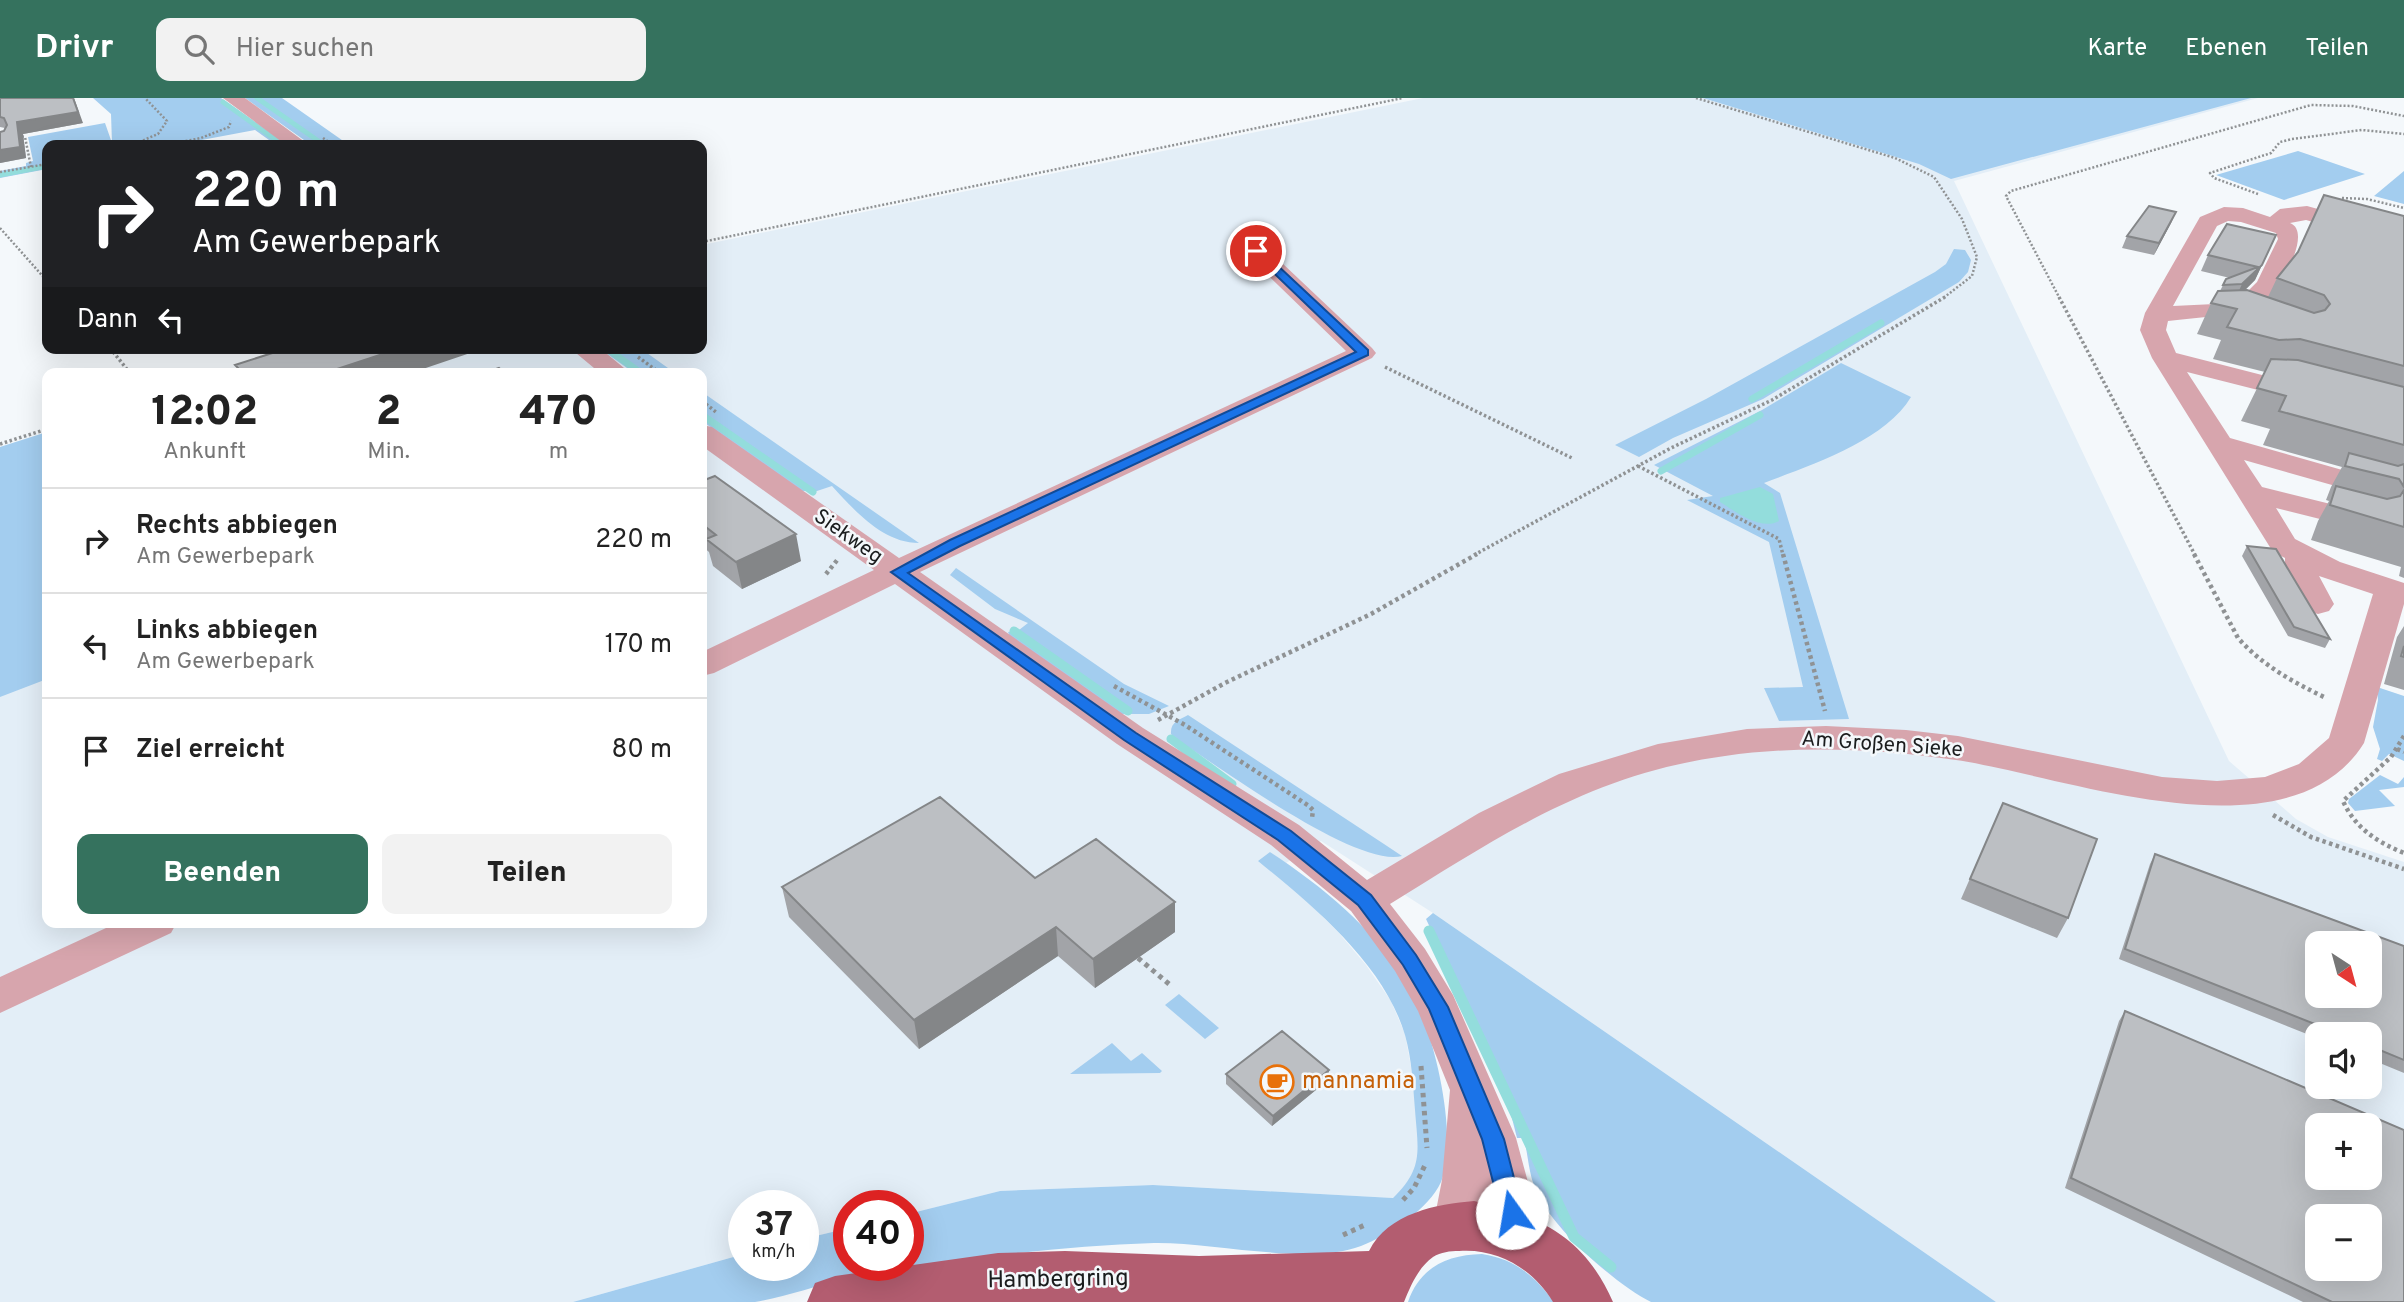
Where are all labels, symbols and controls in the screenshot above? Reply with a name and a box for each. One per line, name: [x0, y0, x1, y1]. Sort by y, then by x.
search box: [156, 18, 646, 81]
text: Drivr: [35, 28, 114, 70]
icon: search: [180, 30, 218, 68]
text: Hier suchen: [236, 33, 374, 66]
text: Karte: [2087, 34, 2147, 64]
text: Ebenen: [2185, 34, 2267, 64]
text: Teilen: [2305, 34, 2369, 64]
text: 220 m: [192, 163, 339, 225]
icon: right: [77, 168, 168, 259]
pin: [1226, 221, 1286, 281]
text: Am Gewerbepark: [192, 224, 441, 264]
icon: arrive: [1237, 232, 1275, 270]
icon: left: [152, 301, 190, 339]
text: Dann: [77, 304, 138, 337]
text: 12:02: [151, 387, 258, 440]
text: 2: [376, 387, 401, 440]
text: 470: [519, 387, 598, 440]
text: Ankunft: [163, 438, 246, 467]
text: Min.: [367, 438, 410, 467]
text: m: [549, 438, 568, 467]
street label: Siekweg: [808, 503, 888, 571]
text: Rechts abbiegen: [136, 510, 338, 543]
icon: right: [77, 522, 115, 560]
text: 220 m: [595, 524, 672, 557]
text: Am Gewerbepark: [136, 543, 315, 572]
text: Links abbiegen: [136, 615, 318, 648]
icon: left: [77, 627, 115, 665]
text: 170 m: [605, 629, 672, 662]
text: Am Gewerbepark: [136, 648, 315, 677]
street label: Am Großen Sieke: [1800, 726, 1964, 764]
icon: arrive: [77, 732, 115, 770]
text: Ziel erreicht: [136, 734, 285, 767]
text: 80 m: [612, 734, 672, 767]
button: Beenden: [77, 834, 368, 914]
button: Teilen: [382, 834, 672, 914]
north arrow: [2305, 931, 2382, 1008]
map controls: [2305, 931, 2382, 1281]
button: sound: [2305, 1022, 2382, 1099]
cafe icon: mannamia: [1258, 1063, 1296, 1101]
place label: mannamia: [1302, 1067, 1415, 1097]
button: +: [2305, 1113, 2382, 1190]
position arrow: [1475, 1176, 1549, 1250]
speed limit sign: 40: [833, 1190, 924, 1281]
text: 37: [754, 1204, 793, 1248]
button: −: [2305, 1204, 2382, 1281]
text: km/h: [752, 1241, 795, 1264]
street label: Hambergring: [987, 1264, 1129, 1296]

